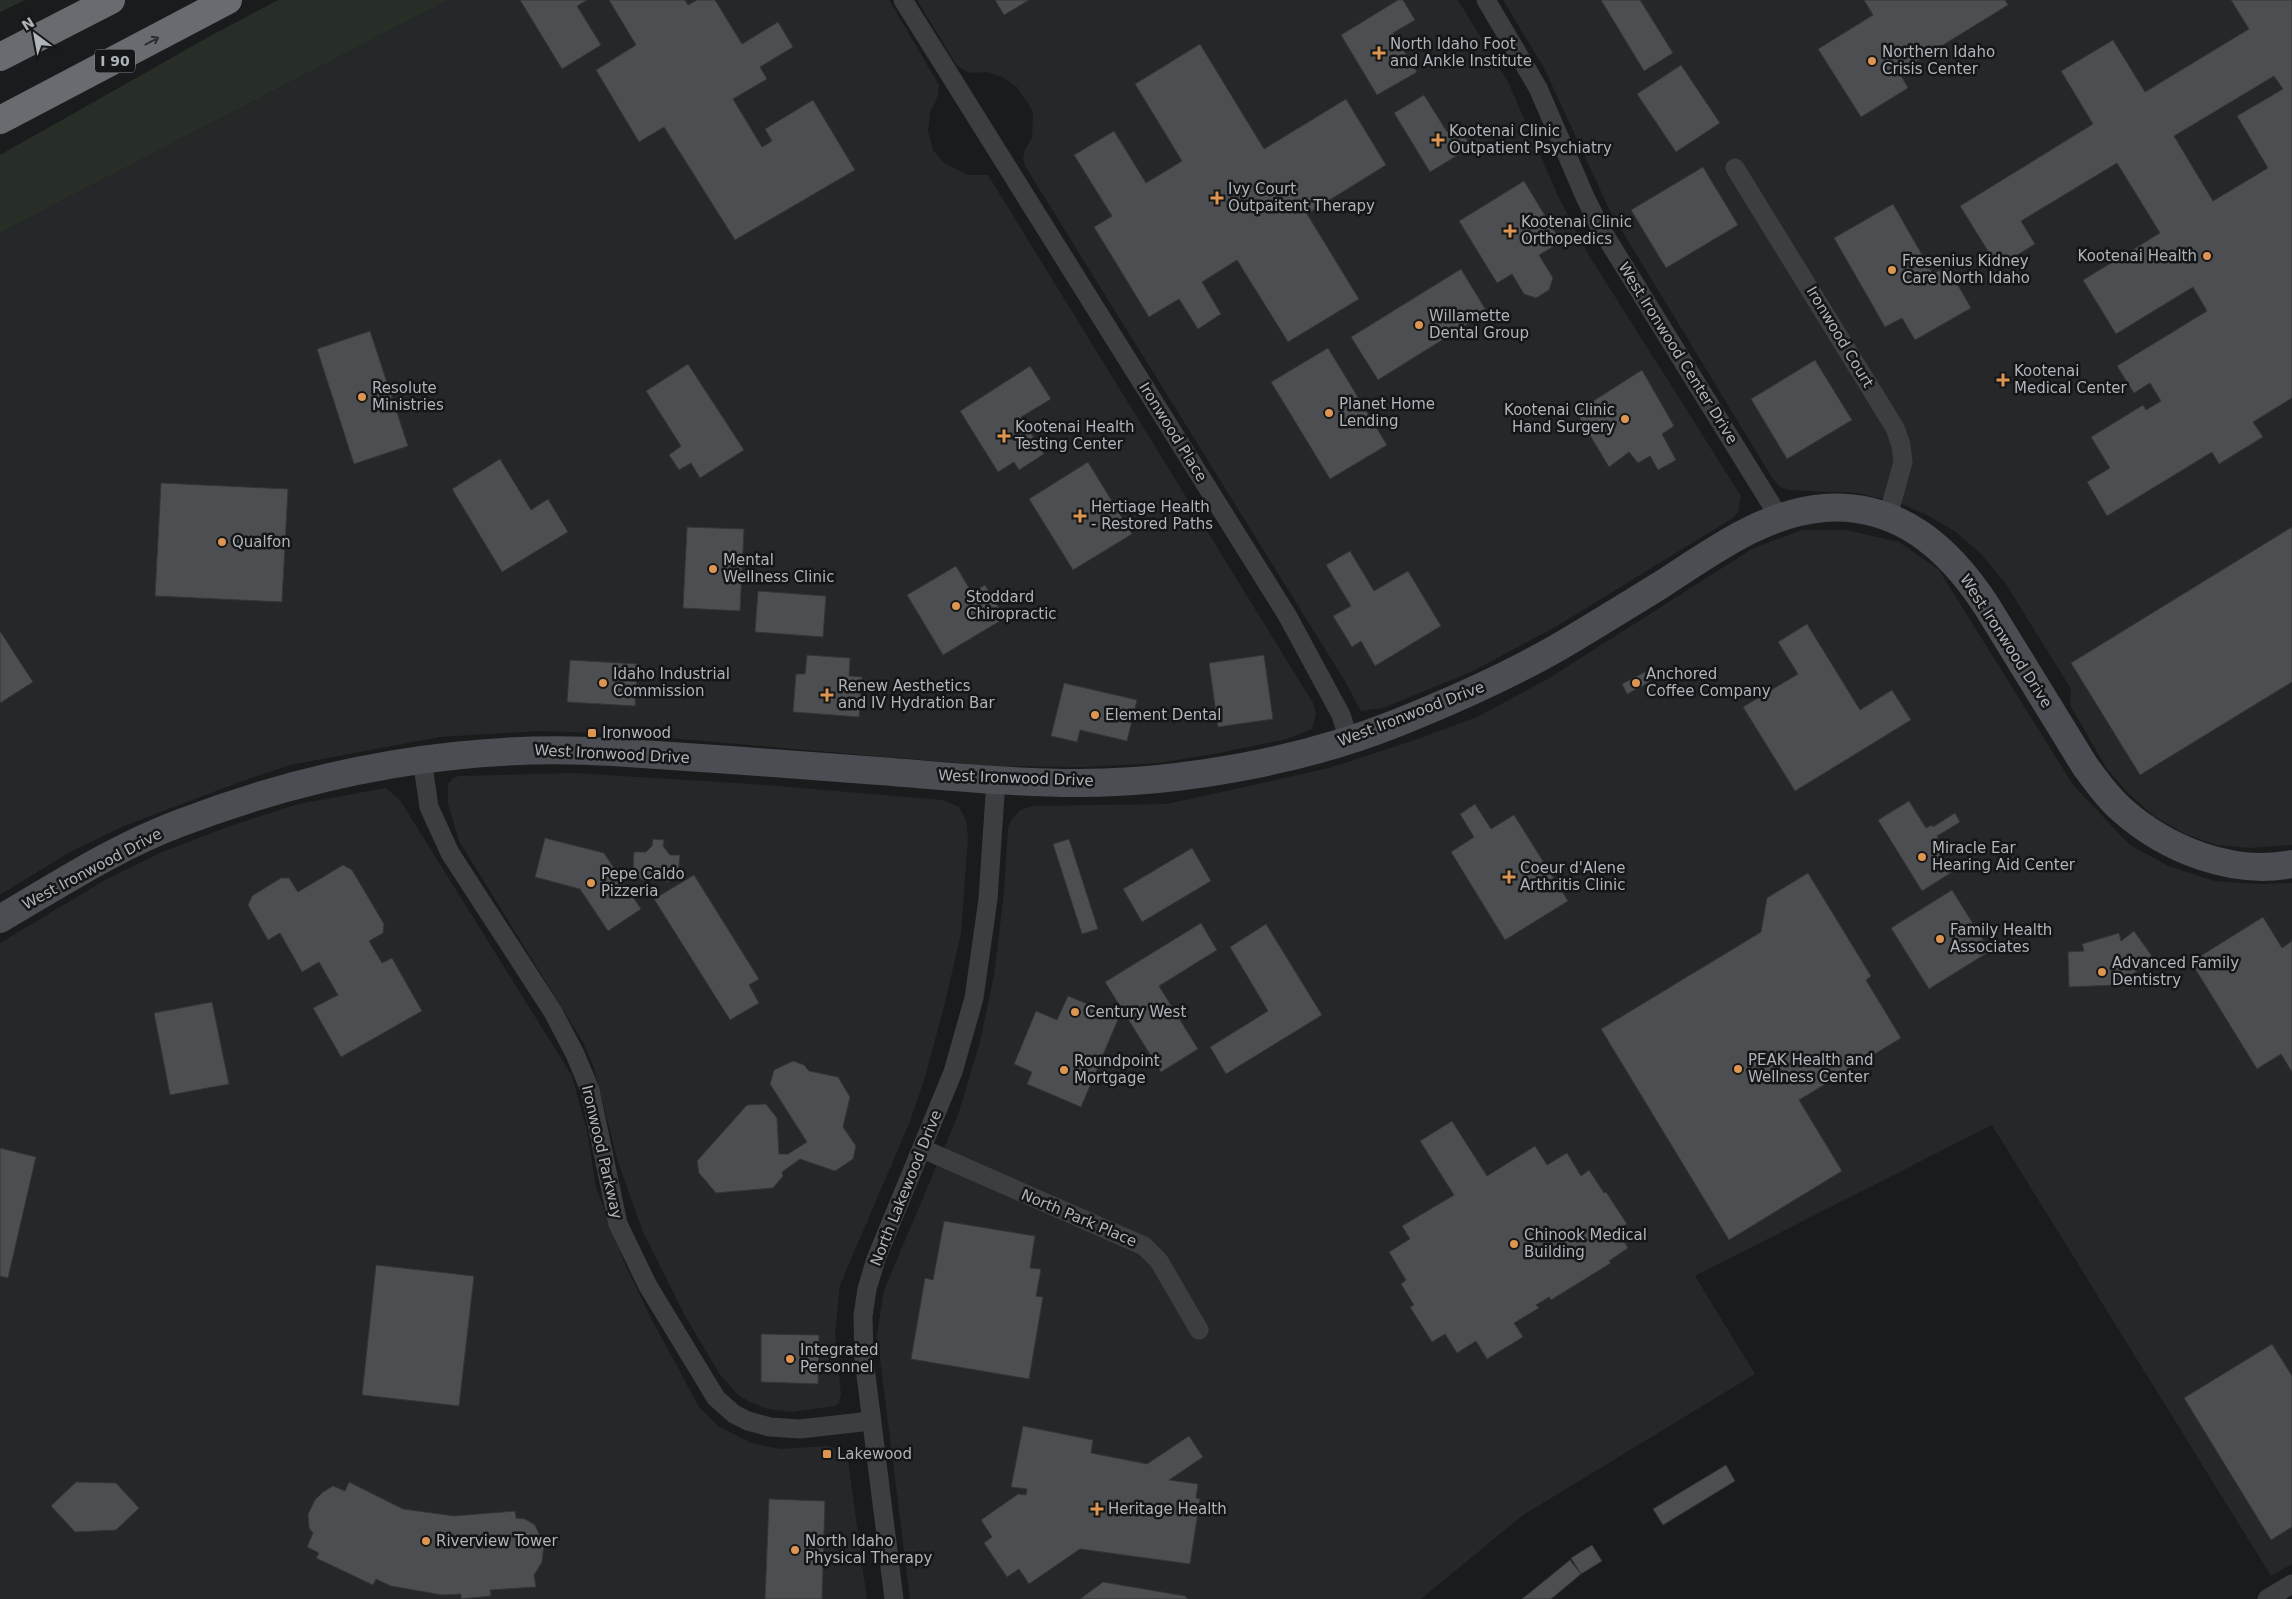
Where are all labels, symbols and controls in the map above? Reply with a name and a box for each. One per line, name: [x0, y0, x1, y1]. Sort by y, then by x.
north arrow: [10, 10, 60, 60]
text: N: [19, 14, 37, 34]
place label: North Idaho Foot and Ankle Institute: [1390, 35, 1532, 70]
one-way arrow: [144, 36, 159, 45]
place label: Northern Idaho Crisis Center: [1882, 43, 1995, 78]
marker: North Idaho Foot and Ankle Institute: [1372, 46, 1386, 60]
road number: I 90: [95, 49, 135, 72]
marker: Northern Idaho Crisis Center: [1866, 55, 1878, 67]
place label: Kootenai Clinic Outpatient Psychiatry: [1449, 122, 1612, 157]
marker: Kootenai Clinic Outpatient Psychiatry: [1431, 133, 1445, 147]
place label: Ivy Court Outpaitent Therapy: [1228, 180, 1375, 215]
marker: Ivy Court Outpaitent Therapy: [1210, 191, 1224, 205]
place label: Kootenai Clinic Orthopedics: [1521, 213, 1632, 248]
marker: Kootenai Clinic Orthopedics: [1503, 224, 1517, 238]
place label: Kootenai Health: [2078, 247, 2197, 265]
marker: Kootenai Health: [2201, 250, 2213, 262]
place label: Fresenius Kidney Care North Idaho: [1902, 252, 2030, 287]
street label: West Ironwood Center Drive: [1615, 259, 1741, 447]
marker: Fresenius Kidney Care North Idaho: [1886, 264, 1898, 276]
street label: Ironwood Court: [1803, 283, 1877, 391]
place label: Willamette Dental Group: [1429, 307, 1529, 342]
marker: Willamette Dental Group: [1413, 319, 1425, 331]
place label: Kootenai Medical Center: [2014, 362, 2128, 397]
marker: Kootenai Medical Center: [1996, 373, 2010, 387]
place label: Resolute Ministries: [372, 379, 444, 414]
street label: Ironwood Place: [1135, 379, 1211, 485]
marker: Resolute Ministries: [356, 391, 368, 403]
place label: Planet Home Lending: [1339, 395, 1435, 430]
place label: Kootenai Clinic Hand Surgery: [1504, 401, 1615, 436]
marker: Planet Home Lending: [1323, 407, 1335, 419]
marker: Kootenai Clinic Hand Surgery: [1619, 413, 1631, 425]
place label: Kootenai Health Testing Center: [1014, 418, 1134, 453]
marker: Kootenai Health Testing Center: [997, 429, 1011, 443]
place label: Hertiage Health - Restored Paths: [1091, 498, 1213, 533]
marker: Hertiage Health - Restored Paths: [1073, 509, 1087, 523]
place label: Qualfon: [232, 533, 291, 551]
marker: Qualfon: [216, 536, 228, 548]
place label: Mental Wellness Clinic: [723, 551, 834, 586]
marker: Mental Wellness Clinic: [707, 563, 719, 575]
street label: West Ironwood Drive: [1956, 571, 2056, 711]
place label: Stoddard Chiropractic: [966, 588, 1057, 623]
marker: Stoddard Chiropractic: [950, 600, 962, 612]
place label: Idaho Industrial Commission: [613, 665, 730, 700]
place label: Anchored Coffee Company: [1646, 665, 1771, 700]
marker: Idaho Industrial Commission: [597, 677, 609, 689]
place label: Renew Aesthetics and IV Hydration Bar: [838, 677, 995, 712]
marker: Anchored Coffee Company: [1630, 677, 1642, 689]
street label: West Ironwood Drive: [1335, 678, 1487, 750]
marker: Renew Aesthetics and IV Hydration Bar: [820, 688, 834, 702]
place label: Element Dental: [1105, 706, 1221, 724]
marker: Element Dental: [1089, 709, 1101, 721]
place label: Ironwood: [602, 724, 671, 742]
marker: Ironwood: [586, 727, 598, 739]
street label: West Ironwood Drive: [534, 741, 690, 767]
street label: West Ironwood Drive: [938, 766, 1094, 790]
street label: West Ironwood Drive: [19, 825, 165, 913]
place label: Miracle Ear Hearing Aid Center: [1932, 839, 2076, 874]
marker: Miracle Ear Hearing Aid Center: [1916, 851, 1928, 863]
place label: Coeur d'Alene Arthritis Clinic: [1520, 859, 1626, 894]
place label: Pepe Caldo Pizzeria: [601, 865, 685, 900]
marker: Coeur d'Alene Arthritis Clinic: [1502, 870, 1516, 884]
marker: Pepe Caldo Pizzeria: [585, 877, 597, 889]
place label: Family Health Associates: [1950, 921, 2052, 956]
marker: Family Health Associates: [1934, 933, 1946, 945]
place label: Advanced Family Dentistry: [2112, 954, 2239, 989]
marker: Advanced Family Dentistry: [2096, 966, 2108, 978]
place label: Century West: [1085, 1003, 1186, 1021]
marker: Century West: [1069, 1006, 1081, 1018]
place label: PEAK Health and Wellness Center: [1748, 1051, 1874, 1086]
place label: Roundpoint Mortgage: [1074, 1052, 1160, 1087]
marker: PEAK Health and Wellness Center: [1732, 1063, 1744, 1075]
marker: Roundpoint Mortgage: [1058, 1064, 1070, 1076]
street label: Ironwood Parkway: [578, 1083, 626, 1221]
street label: North Lakewood Drive: [866, 1107, 946, 1269]
street label: North Park Place: [1019, 1186, 1139, 1250]
place label: Chinook Medical Building: [1524, 1226, 1647, 1261]
marker: Chinook Medical Building: [1508, 1238, 1520, 1250]
place label: Integrated Personnel: [800, 1341, 879, 1376]
marker: Integrated Personnel: [784, 1353, 796, 1365]
place label: Lakewood: [837, 1445, 912, 1463]
marker: Lakewood: [821, 1448, 833, 1460]
place label: Heritage Health: [1108, 1500, 1227, 1518]
marker: Heritage Health: [1090, 1502, 1104, 1516]
place label: Riverview Tower: [436, 1532, 558, 1550]
place label: North Idaho Physical Therapy: [805, 1532, 933, 1567]
marker: Riverview Tower: [420, 1535, 432, 1547]
marker: North Idaho Physical Therapy: [789, 1544, 801, 1556]

